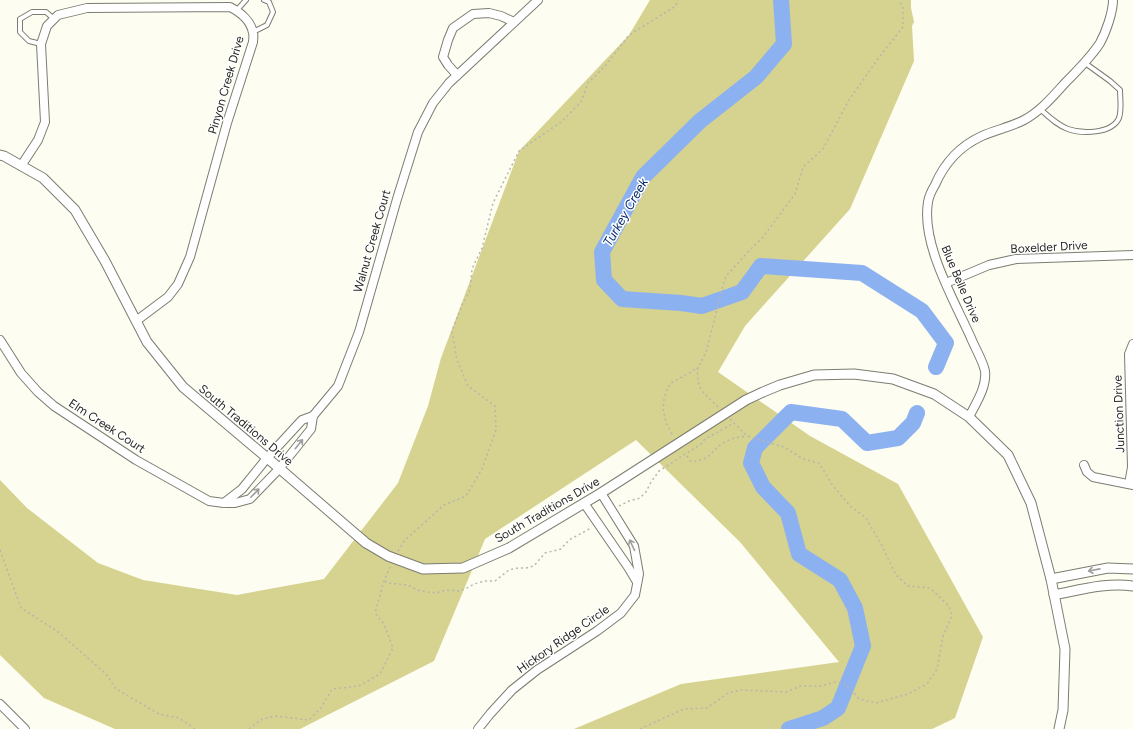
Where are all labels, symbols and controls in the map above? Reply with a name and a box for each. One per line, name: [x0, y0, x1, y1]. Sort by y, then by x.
street label: Pinyon Creek Drive: [205, 34, 247, 136]
water label: Turkey Creek: [600, 175, 651, 249]
street label: Walnut Creek Court: [351, 188, 393, 294]
street label: Boxelder Drive: [1010, 238, 1088, 256]
street label: Blue Belle Drive: [938, 243, 984, 325]
street label: Junction Drive: [1111, 374, 1127, 453]
street label: South Traditions Drive: [196, 382, 296, 469]
street label: Elm Creek Court: [66, 396, 148, 456]
one-way arrow: [295, 438, 304, 449]
street label: South Traditions Drive: [492, 474, 602, 546]
one-way arrow: [250, 488, 260, 498]
one-way arrow: [628, 539, 635, 551]
one-way arrow: [1088, 567, 1101, 575]
street label: Hickory Ridge Circle: [514, 602, 612, 676]

